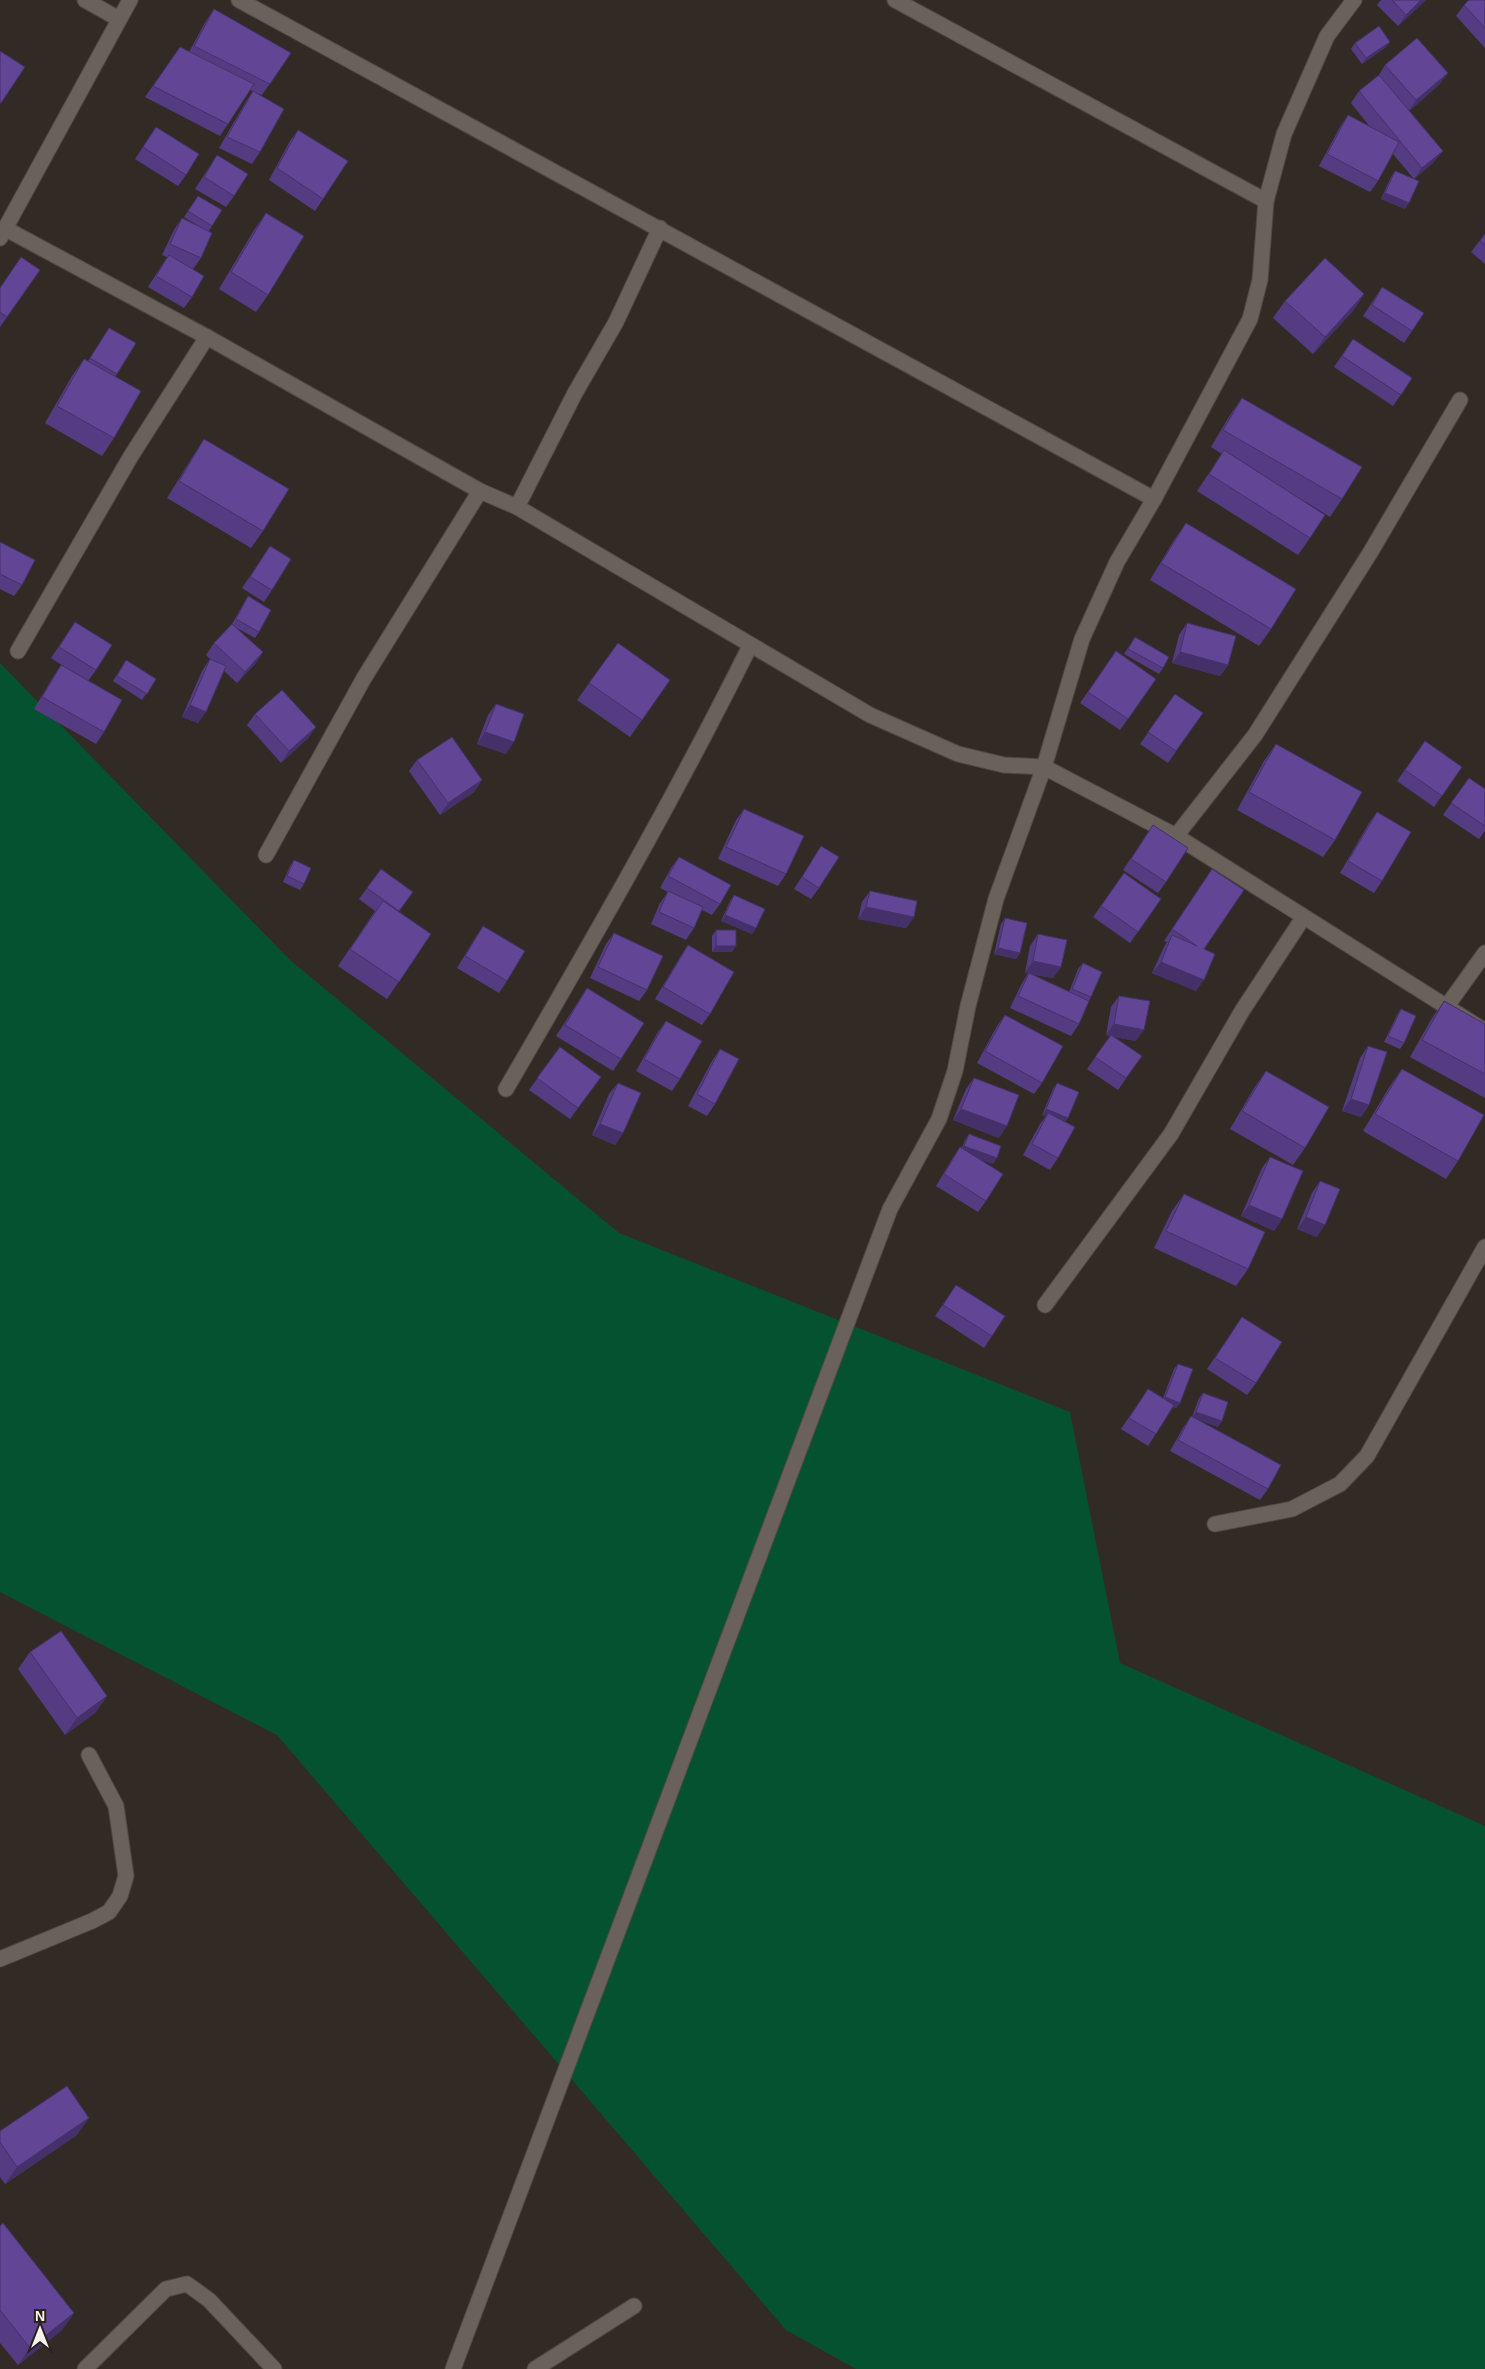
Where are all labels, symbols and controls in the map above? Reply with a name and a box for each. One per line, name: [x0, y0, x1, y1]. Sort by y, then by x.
north arrow: [15, 2304, 65, 2354]
text: N: [35, 2308, 45, 2324]

